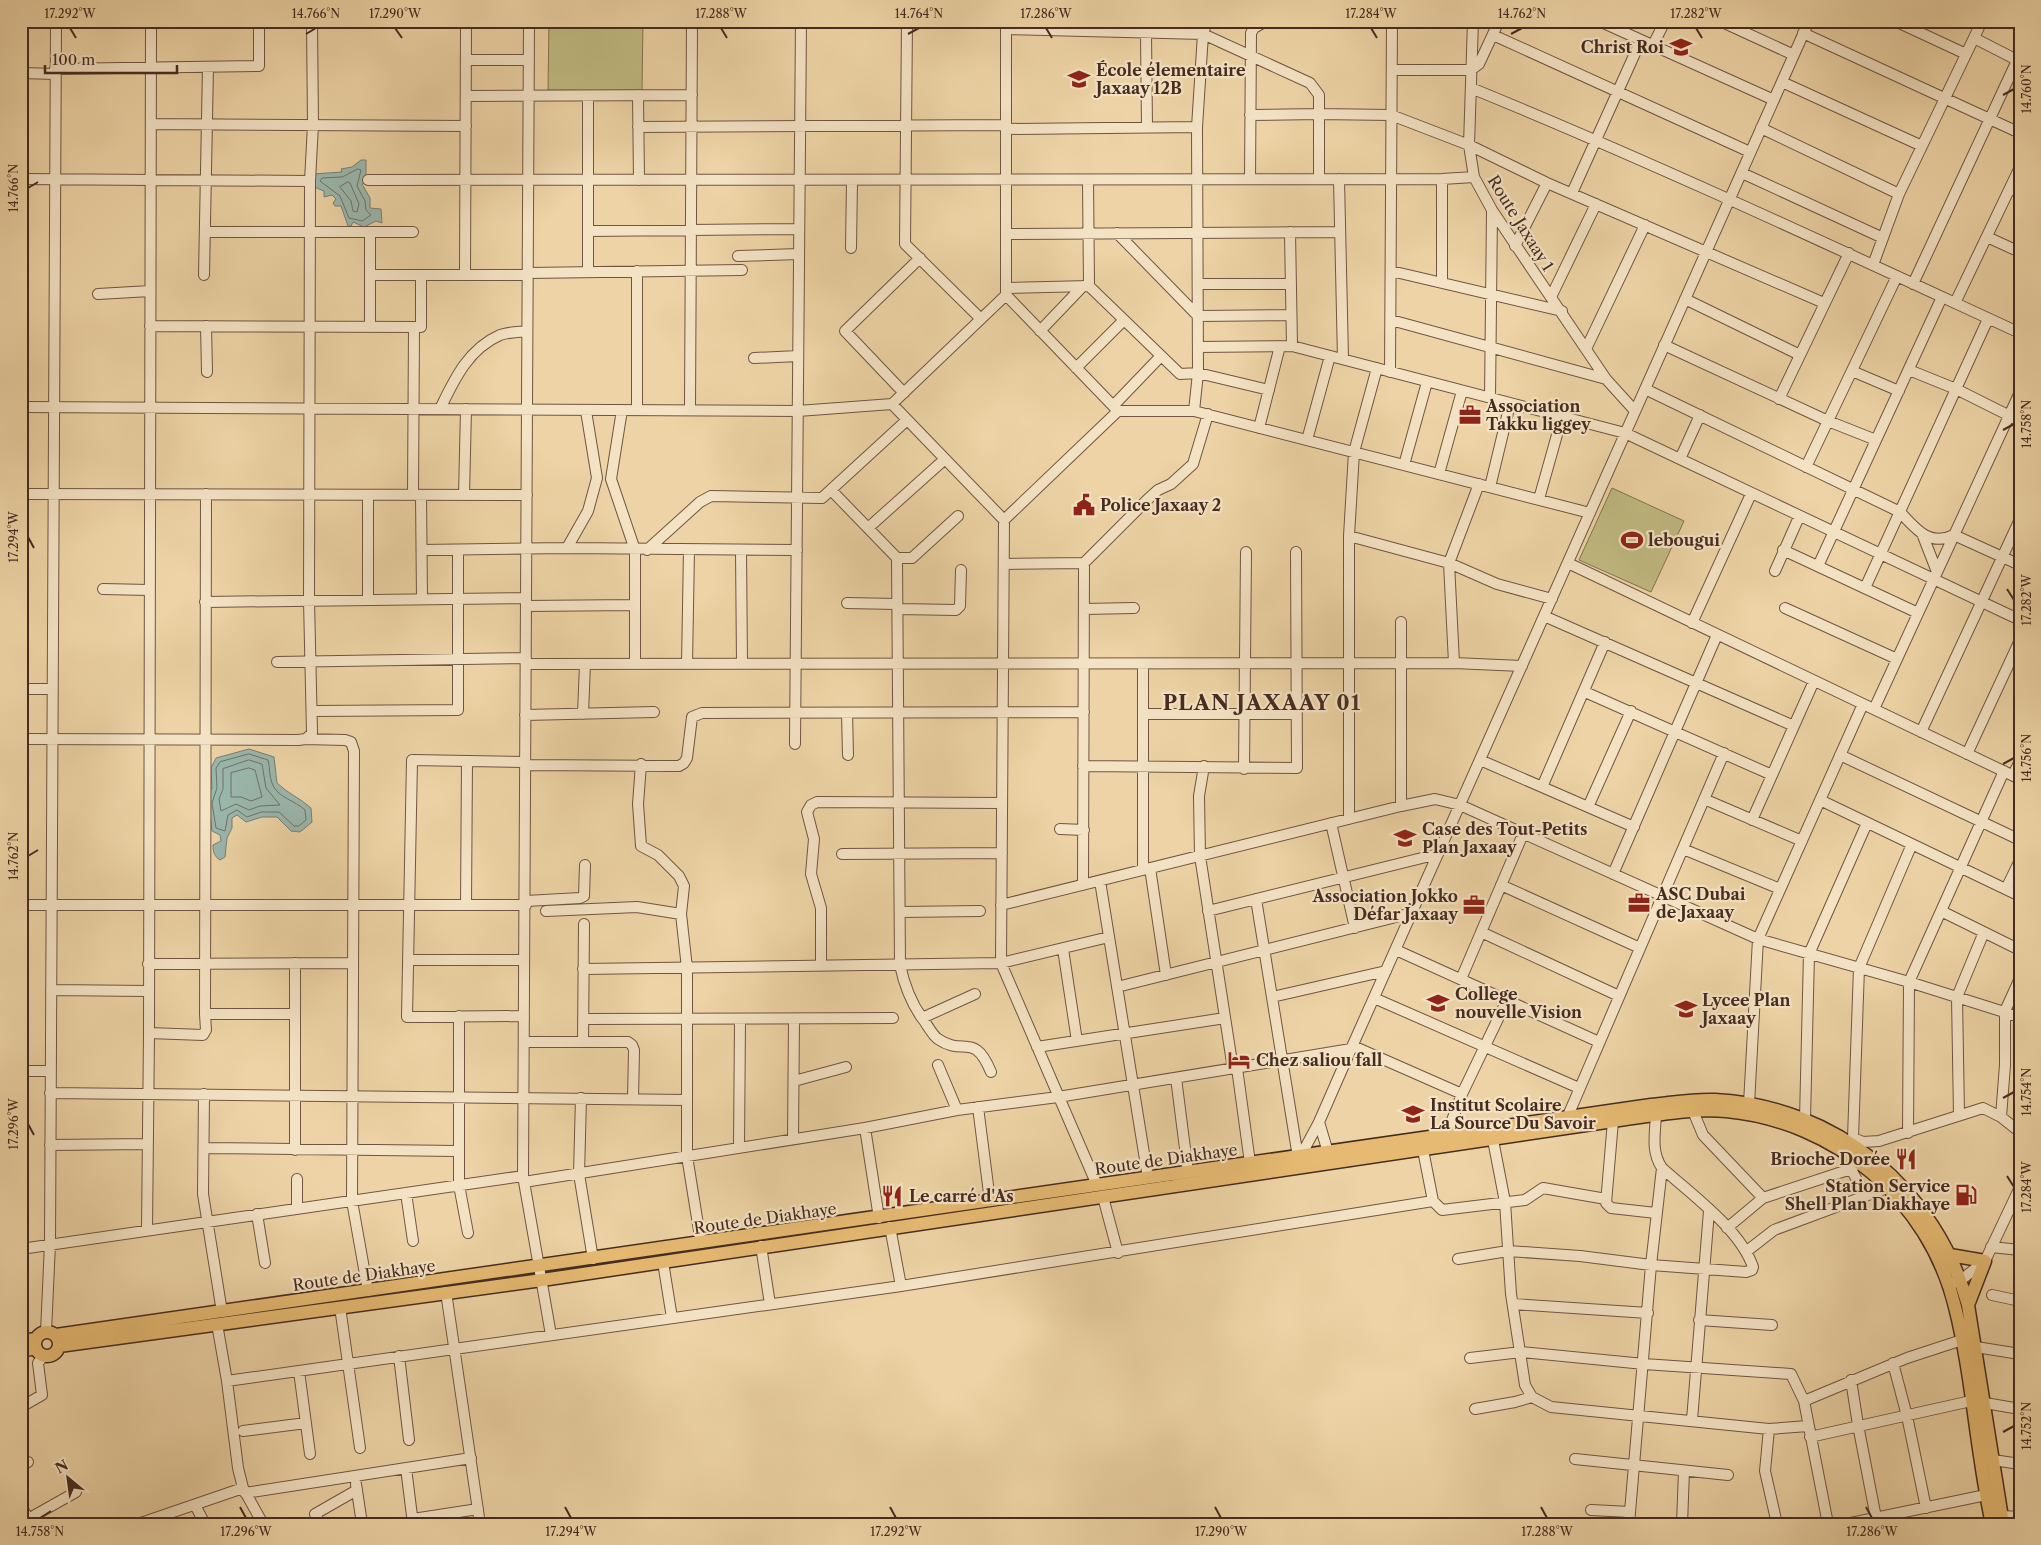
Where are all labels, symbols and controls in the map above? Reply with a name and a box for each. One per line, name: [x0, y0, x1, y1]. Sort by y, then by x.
text: 17.292°W: [44, 6, 97, 21]
text: 14.766°N: [292, 6, 340, 21]
text: 17.290°W: [369, 6, 422, 21]
text: 17.288°W: [695, 6, 748, 21]
text: 14.764°N: [895, 6, 943, 21]
text: 17.286°W: [1020, 6, 1073, 21]
text: 17.284°W: [1345, 6, 1398, 21]
text: 14.762°N: [1498, 6, 1546, 21]
text: 17.282°W: [1670, 6, 1723, 21]
school or university icon: Christ Roi: [1668, 34, 1694, 60]
place label: Christ Roi: [1581, 37, 1664, 57]
scale bar: [45, 42, 178, 74]
text: 100 m: [52, 50, 95, 69]
place label: École élementaire Jaxaay 12B: [1093, 60, 1246, 98]
text: 14.760°N: [2019, 64, 2034, 114]
school or university icon: École élementaire Jaxaay 12B: [1066, 66, 1092, 92]
text: 14.766°N: [6, 164, 21, 212]
street label: Route Jaxaay 1: [1484, 171, 1559, 275]
place label: Association Takku liggey: [1485, 396, 1592, 434]
text: 14.758°N: [2019, 400, 2034, 448]
office icon: Association Takku liggey: [1457, 402, 1483, 428]
public building icon: Police Jaxaay 2: [1071, 492, 1097, 518]
place label: Police Jaxaay 2: [1100, 495, 1221, 515]
text: 17.294°W: [6, 510, 21, 563]
sports icon: lebougui: [1619, 527, 1645, 553]
place label: lebougui: [1648, 530, 1720, 550]
text: 17.282°W: [2019, 573, 2034, 626]
district label: PLAN JAXAAY 01: [1163, 690, 1361, 715]
text: 14.756°N: [2019, 734, 2034, 782]
place label: Case des Tout-Petits Plan Jaxaay: [1422, 819, 1588, 857]
school or university icon: Case des Tout-Petits Plan Jaxaay: [1392, 825, 1418, 851]
text: 14.762°N: [6, 832, 21, 880]
place label: ASC Dubai de Jaxaay: [1655, 884, 1746, 922]
place label: Association Jokko Défar Jaxaay: [1311, 886, 1459, 924]
office icon: ASC Dubai de Jaxaay: [1626, 890, 1652, 916]
office icon: Association Jokko Défar Jaxaay: [1461, 892, 1487, 918]
place label: College nouvelle Vision: [1455, 984, 1582, 1022]
school or university icon: College nouvelle Vision: [1425, 990, 1451, 1016]
place label: Lycee Plan Jaxaay: [1699, 990, 1790, 1028]
school or university icon: Lycee Plan Jaxaay: [1673, 996, 1699, 1022]
hotel icon: Chez saliou fall: [1226, 1047, 1252, 1073]
place label: Chez saliou fall: [1256, 1050, 1383, 1070]
text: 14.754°N: [2019, 1068, 2034, 1116]
place label: Institut Scolaire La Source Du Savoir: [1430, 1095, 1596, 1133]
text: 17.296°W: [6, 1097, 21, 1150]
school or university icon: Institut Scolaire La Source Du Savoir: [1400, 1101, 1426, 1127]
street label: Route de Diakhaye: [1093, 1139, 1239, 1179]
restaurant icon: Brioche Dorée: [1893, 1146, 1919, 1172]
place label: Brioche Dorée: [1770, 1149, 1890, 1169]
text: 17.284°W: [2019, 1160, 2034, 1213]
place label: Station Service Shell Plan Diakhaye: [1785, 1176, 1950, 1214]
fuel station icon: Station Service Shell Plan Diakhaye: [1953, 1182, 1979, 1208]
restaurant icon: Le carré d'As: [879, 1183, 905, 1209]
place label: Le carré d'As: [909, 1186, 1014, 1206]
street label: Route de Diakhaye: [692, 1198, 838, 1238]
street label: Route de Diakhaye: [291, 1255, 437, 1295]
text: 14.752°N: [2019, 1402, 2034, 1450]
north arrow: [42, 1452, 92, 1502]
text: N: [52, 1456, 71, 1477]
text: 14.758°N: [16, 1524, 64, 1539]
text: 17.296°W: [220, 1524, 273, 1539]
text: 17.294°W: [545, 1524, 598, 1539]
text: 17.292°W: [870, 1524, 923, 1539]
text: 17.290°W: [1195, 1524, 1248, 1539]
text: 17.288°W: [1521, 1524, 1574, 1539]
text: 17.286°W: [1846, 1524, 1899, 1539]

